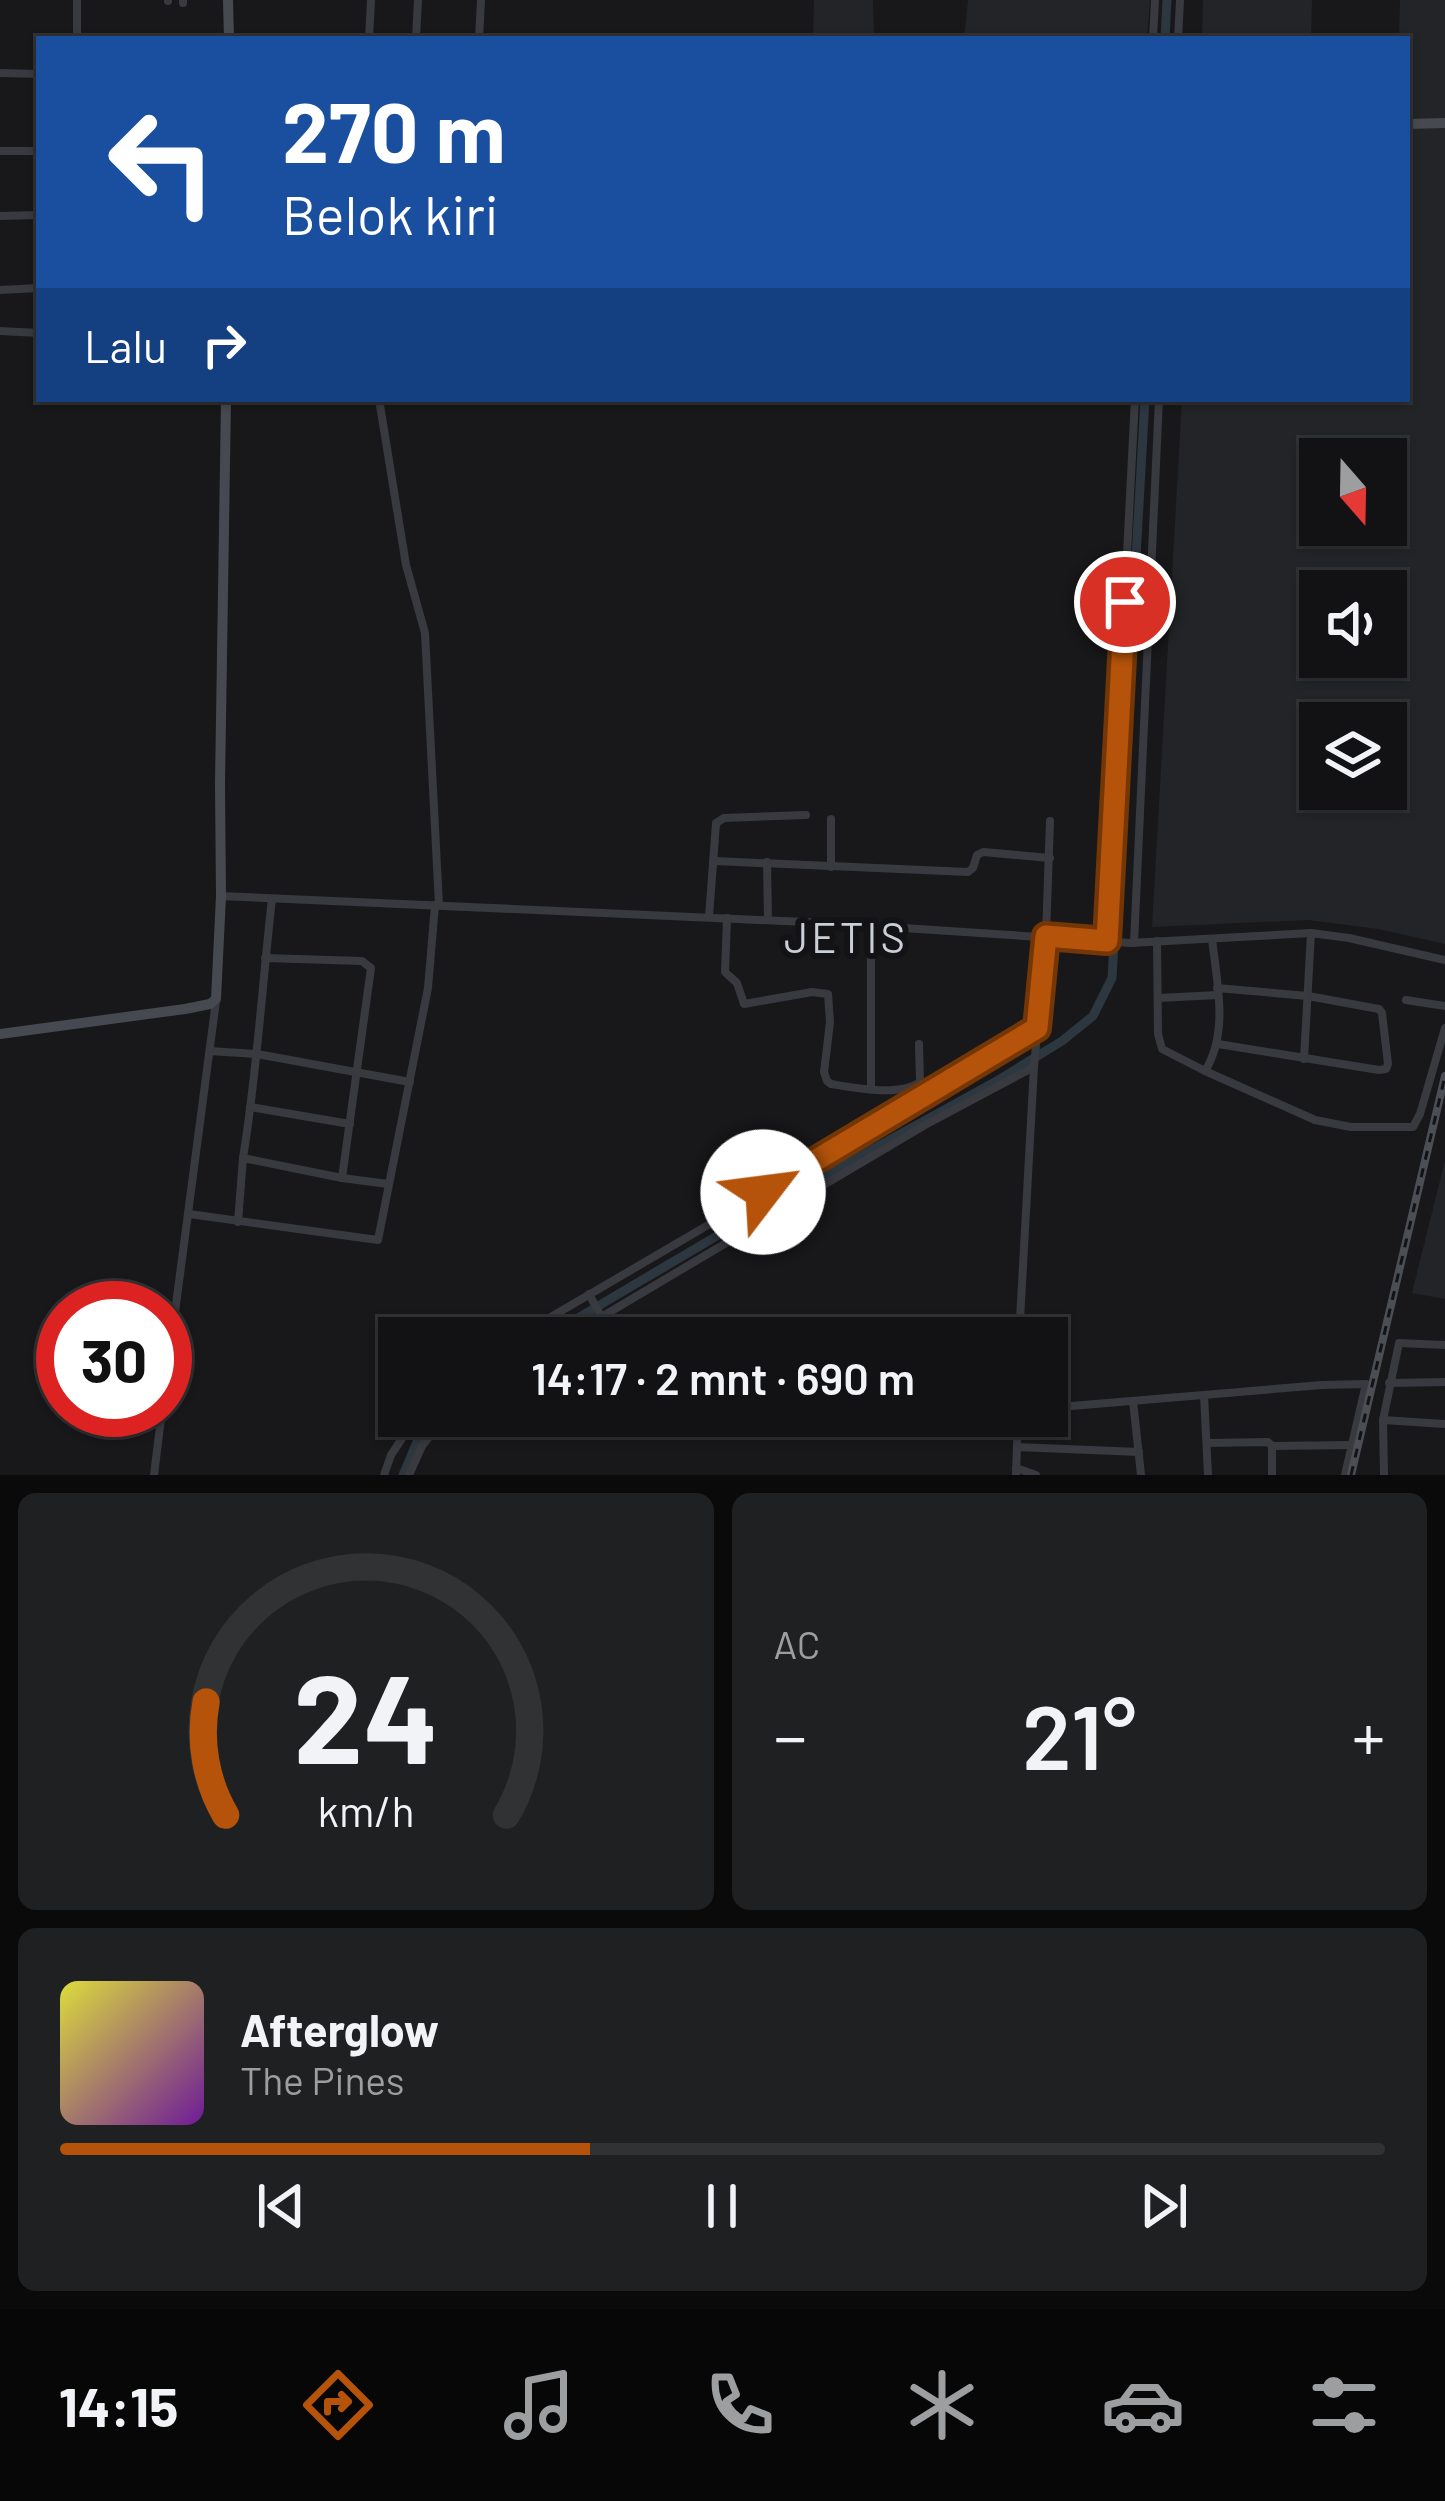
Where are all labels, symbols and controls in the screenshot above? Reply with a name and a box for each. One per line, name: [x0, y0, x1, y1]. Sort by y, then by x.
text: 270 m: [282, 79, 506, 180]
icon: left: [84, 84, 240, 240]
text: Belok kiri: [282, 181, 499, 246]
icon: right: [191, 312, 257, 378]
text: Lalu: [84, 318, 167, 372]
north arrow: [1299, 438, 1407, 546]
map controls: [1299, 438, 1407, 810]
pin: [1074, 551, 1176, 653]
icon: arrive: [1092, 569, 1158, 635]
button: sound: [1299, 570, 1407, 678]
button: layers: [1299, 702, 1407, 810]
district label: JETIS: [784, 911, 908, 961]
position arrow: [700, 1129, 826, 1255]
speed limit sign: 30: [36, 1281, 192, 1437]
text: 14:17 · 2 mnt · 690 m: [531, 1350, 915, 1404]
text: AC: [774, 1620, 820, 1667]
text: 24: [293, 1639, 438, 1789]
text: 21°: [1022, 1680, 1137, 1788]
text: −: [774, 1695, 807, 1774]
text: +: [1352, 1695, 1385, 1774]
text: km/h: [317, 1783, 414, 1835]
text: Afterglow: [240, 2002, 439, 2056]
text: The Pines: [240, 2056, 405, 2103]
icon: previous: [248, 2173, 314, 2239]
icon: pause: [689, 2173, 755, 2239]
icon: next: [1131, 2173, 1197, 2239]
icon: directions: [296, 2363, 380, 2447]
icon: music: [497, 2363, 581, 2447]
icon: phone: [698, 2363, 782, 2447]
icon: climate: [900, 2363, 984, 2447]
icon: car: [1101, 2363, 1185, 2447]
icon: filters: [1302, 2363, 1386, 2447]
text: 14:15: [59, 2373, 178, 2438]

